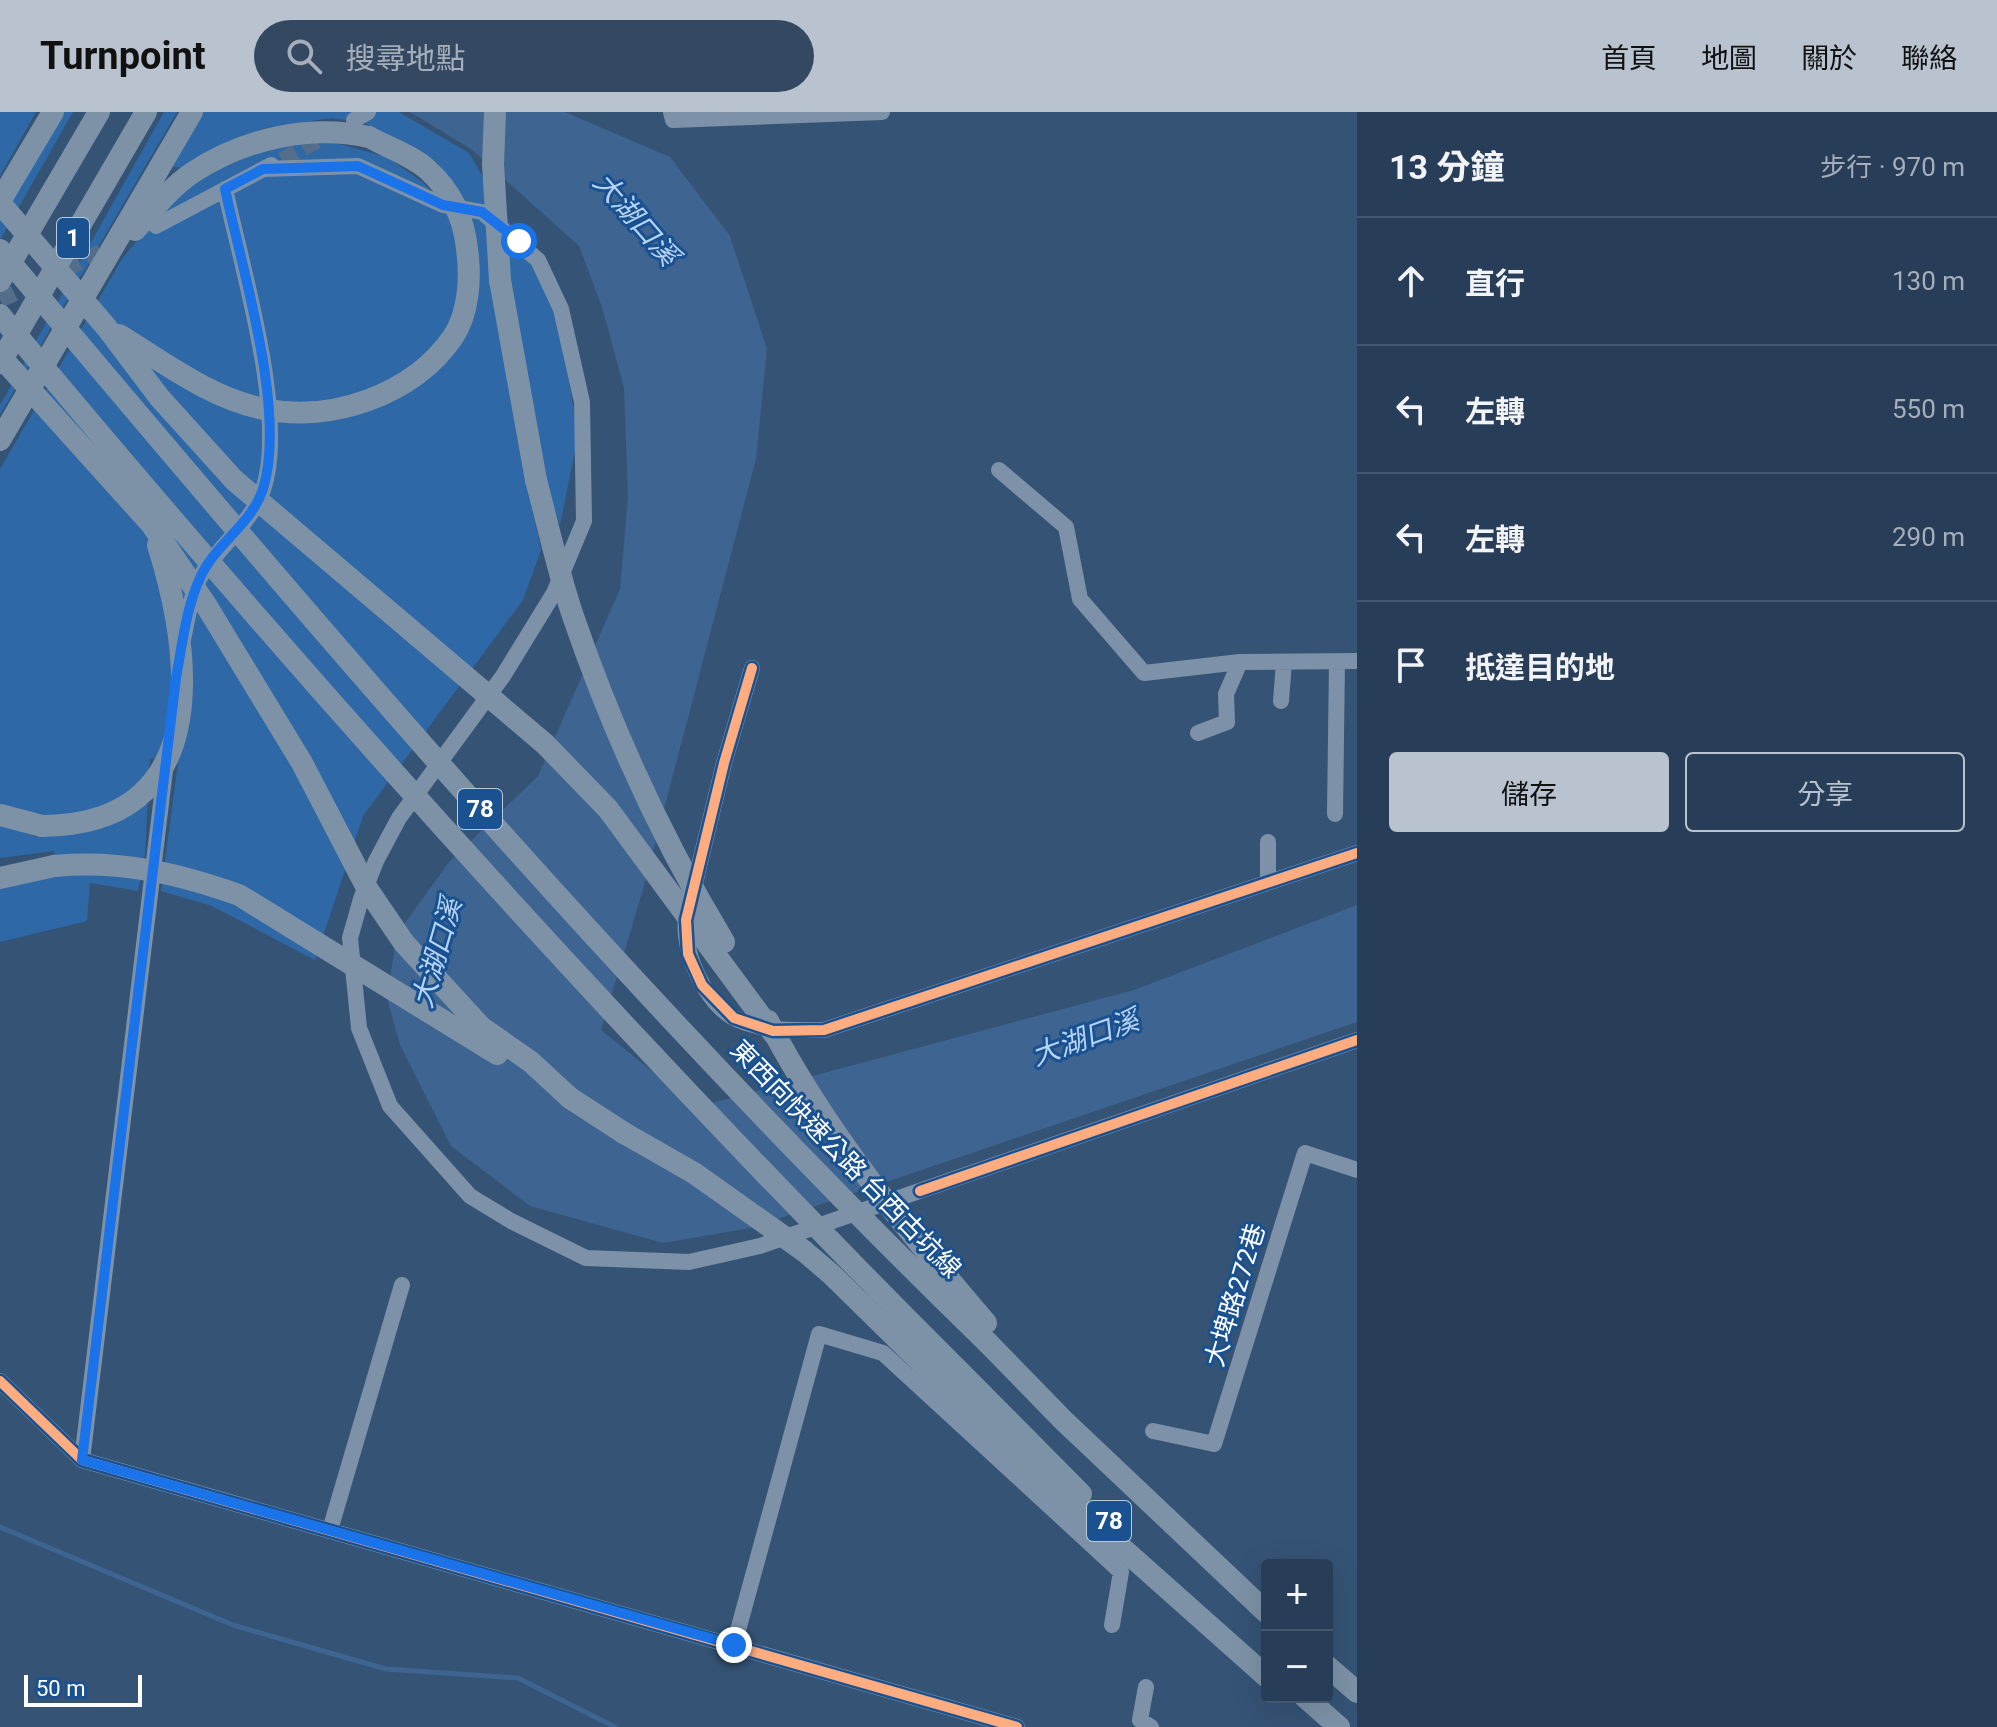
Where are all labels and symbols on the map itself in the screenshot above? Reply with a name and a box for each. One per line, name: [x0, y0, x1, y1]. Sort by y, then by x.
water label: 大湖口溪: [587, 166, 688, 275]
road number: 1: [57, 218, 89, 258]
route start: [501, 223, 537, 259]
road number: 78: [458, 789, 502, 829]
water label: 大湖口溪: [406, 891, 469, 1011]
water label: 大湖口溪: [1027, 1002, 1147, 1073]
street label: 東西向快速公路 台西古坑線: [725, 1034, 967, 1284]
street label: 大埤路272巷: [1199, 1220, 1271, 1370]
road number: 78: [1087, 1501, 1131, 1541]
route end: [716, 1627, 752, 1663]
scale bar: [24, 1671, 142, 1707]

